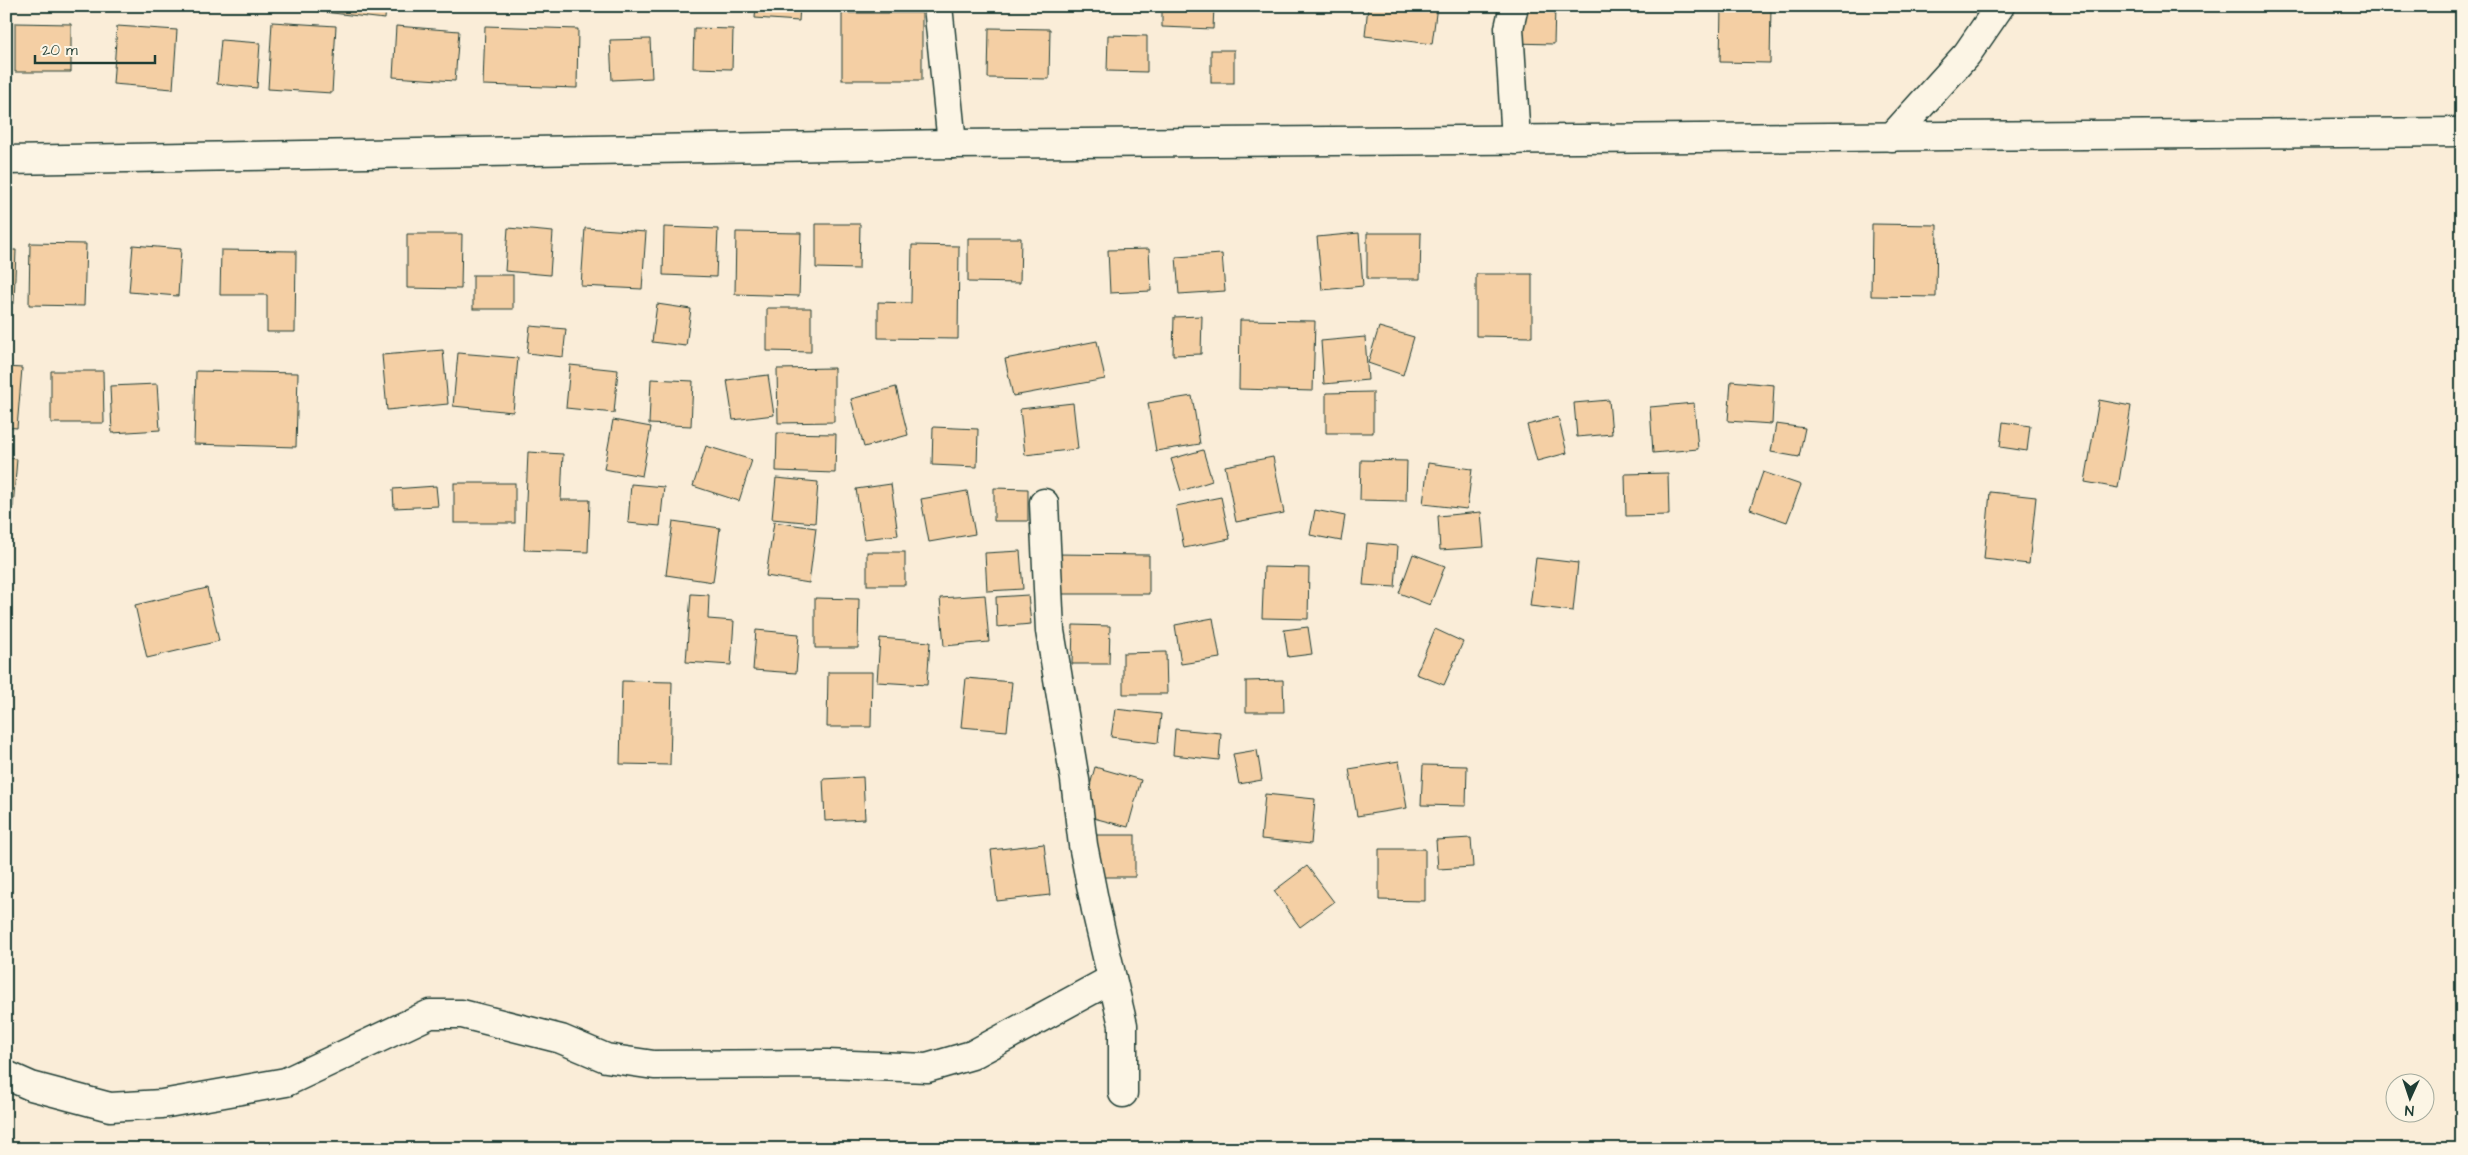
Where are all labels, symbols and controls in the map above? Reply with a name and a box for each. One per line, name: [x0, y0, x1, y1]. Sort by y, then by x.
scale bar: [35, 32, 155, 64]
text: 20 m: [42, 40, 78, 61]
north arrow: [2386, 1072, 2436, 1122]
text: N: [2404, 1100, 2414, 1120]

